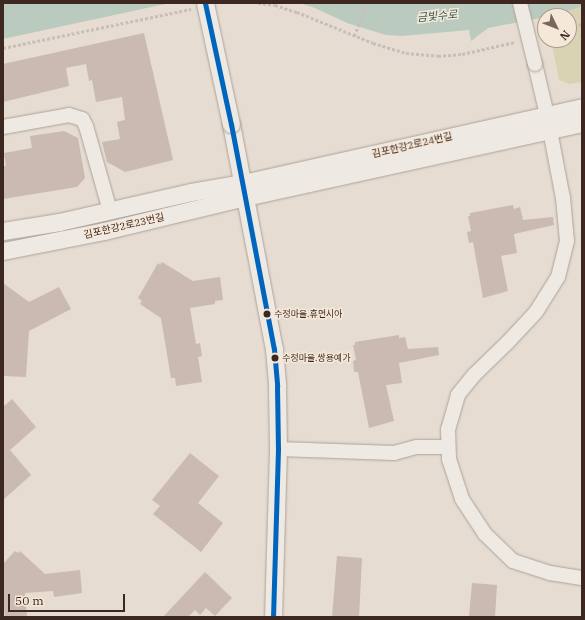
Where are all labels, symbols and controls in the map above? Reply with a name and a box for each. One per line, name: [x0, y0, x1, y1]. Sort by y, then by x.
water label: 금빛수로: [416, 8, 458, 24]
north arrow: [537, 8, 577, 48]
text: N: [557, 28, 573, 43]
street label: 김포한강2로24번길: [371, 130, 453, 160]
street label: 김포한강2로23번길: [83, 211, 165, 241]
marker: 수정마을.휴먼시아: [262, 309, 272, 319]
place label: 수정마을.휴먼시아: [274, 309, 343, 319]
marker: 수정마을.쌍용예가: [270, 353, 280, 363]
place label: 수정마을.쌍용예가: [282, 353, 351, 363]
scale bar: [10, 586, 127, 612]
text: 50 m: [15, 593, 44, 608]

